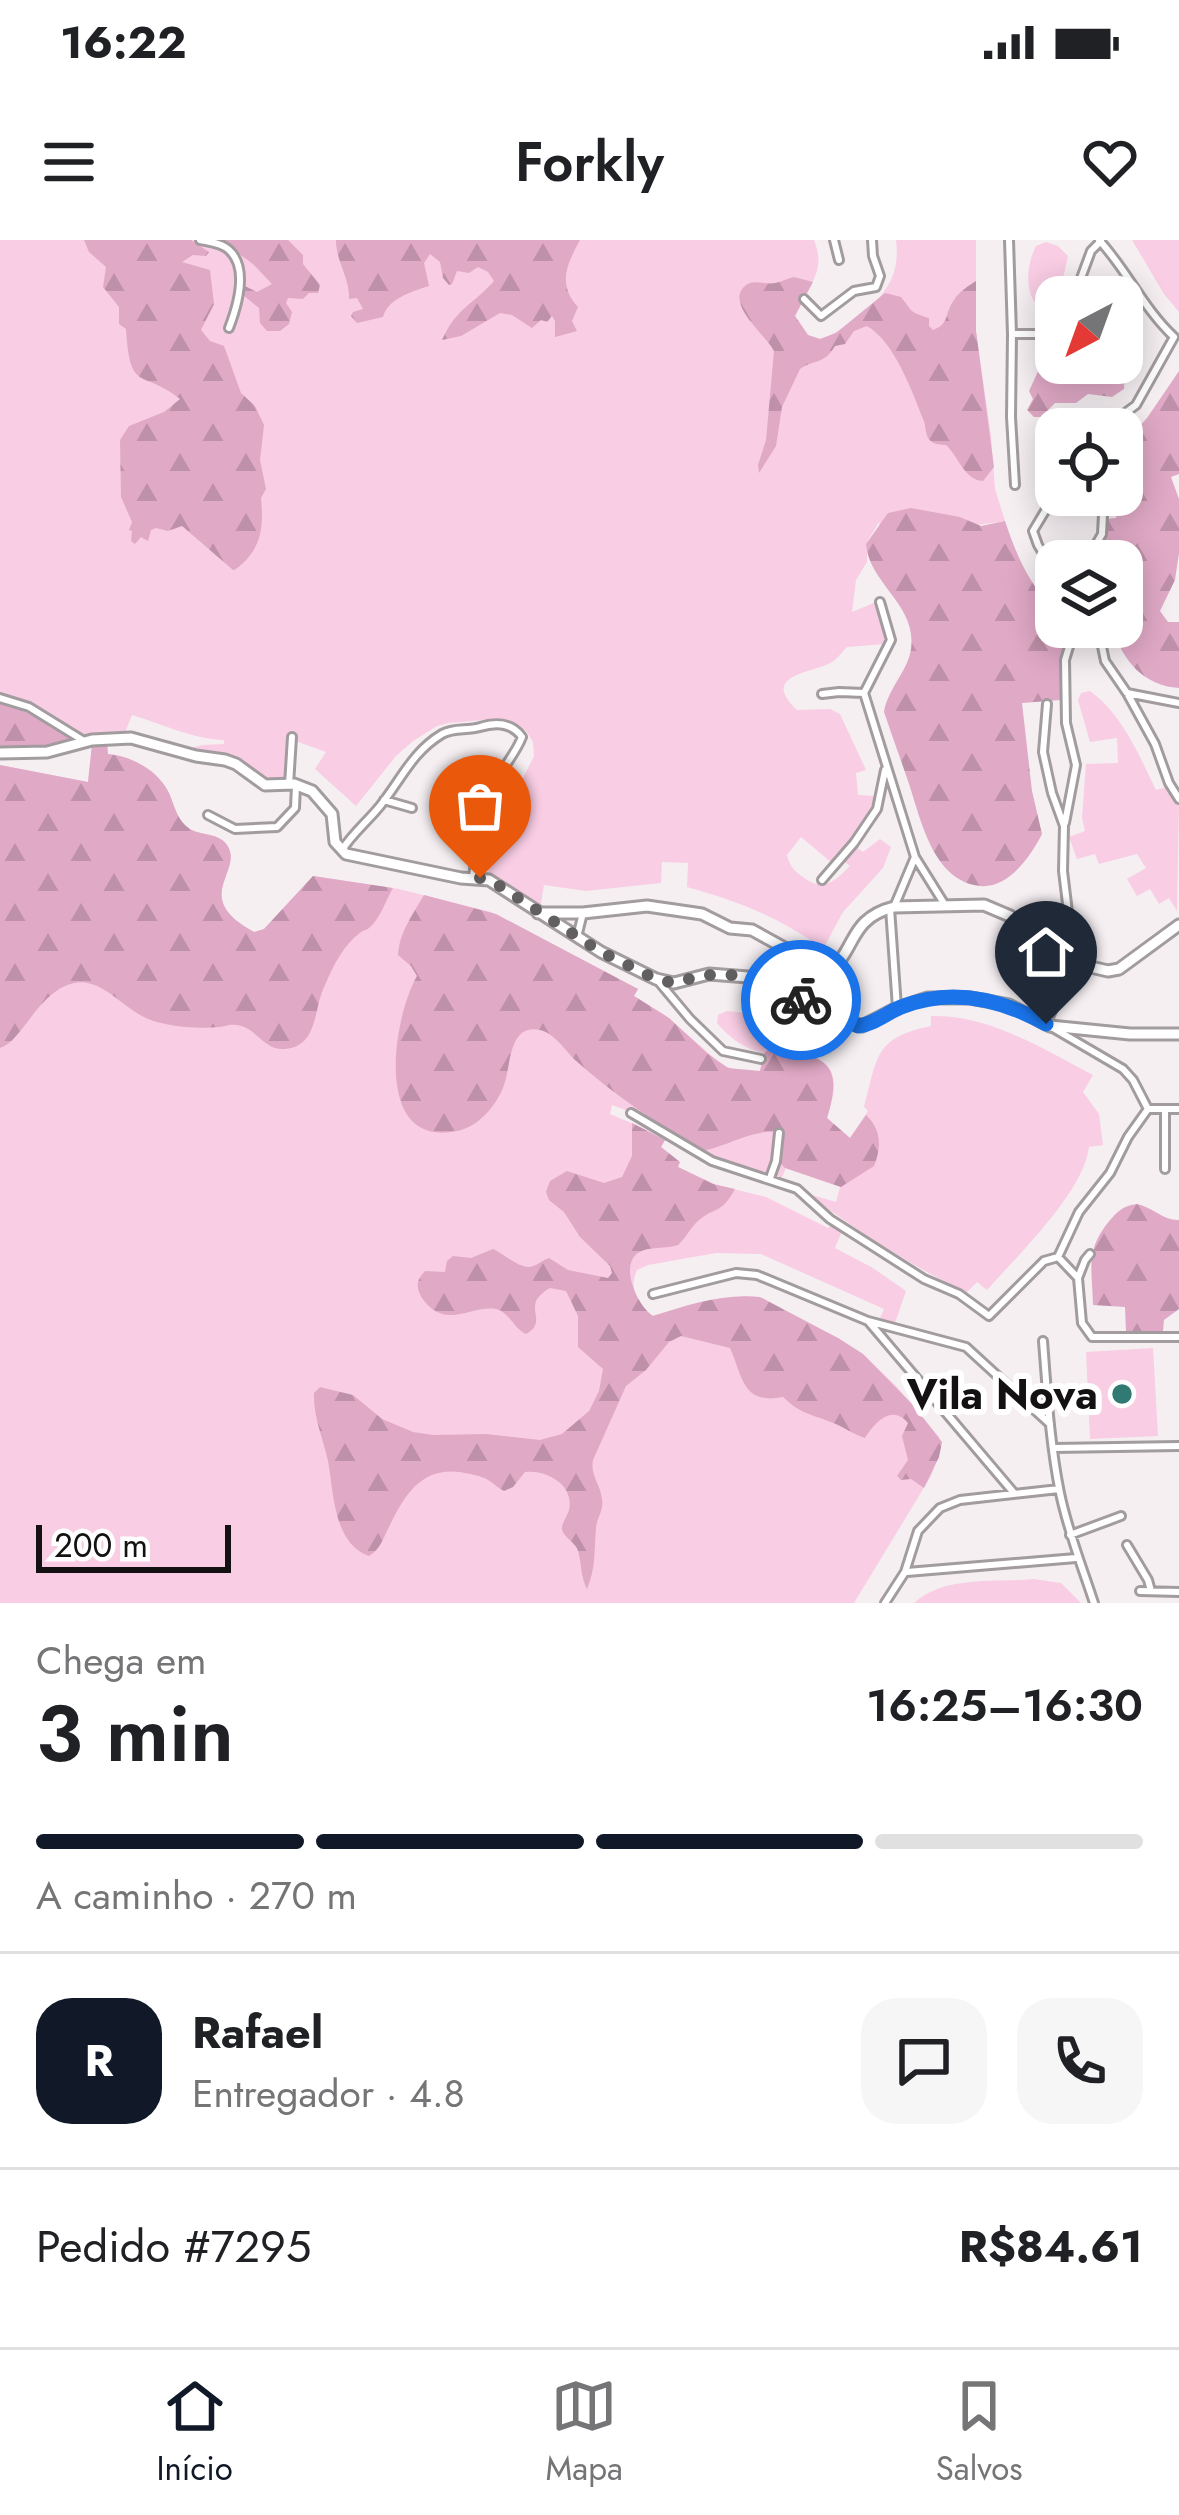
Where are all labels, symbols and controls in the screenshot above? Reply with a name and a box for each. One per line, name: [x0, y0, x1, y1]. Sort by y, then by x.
text: 16:22: [60, 10, 187, 75]
text: Forkly: [515, 123, 664, 201]
icon: menu: [36, 129, 102, 195]
icon: heart: [1077, 129, 1143, 195]
north arrow: [1035, 276, 1143, 384]
map controls: [1035, 276, 1143, 648]
button: locate: [1035, 408, 1143, 516]
button: layers: [1035, 540, 1143, 648]
pin: [429, 755, 531, 878]
icon: bag: [447, 773, 513, 839]
pin: [995, 901, 1097, 1024]
icon: home: [1013, 919, 1079, 985]
courier: [741, 940, 861, 1060]
icon: bike: [768, 967, 834, 1033]
place label: Vila Nova: [906, 1364, 1098, 1425]
marker: Vila Nova: [1109, 1381, 1135, 1407]
scale bar: [36, 1519, 231, 1572]
text: 200 m: [54, 1522, 148, 1569]
text: Chega em: [36, 1632, 206, 1689]
text: 16:25–16:30: [866, 1673, 1143, 1738]
text: 3 min: [36, 1678, 234, 1790]
text: A caminho · 270 m: [36, 1867, 357, 1924]
button: chat: [861, 1998, 987, 2124]
button: phone: [1017, 1998, 1143, 2124]
text: Rafael: [192, 2000, 323, 2065]
text: R: [84, 2028, 114, 2093]
text: Entregador · 4.8: [192, 2065, 465, 2122]
text: Pedido #7295: [36, 2214, 311, 2279]
text: R$84.61: [959, 2214, 1143, 2279]
tab: Início: [156, 2373, 233, 2492]
tab: Mapa: [546, 2373, 623, 2492]
tab: Salvos: [936, 2373, 1023, 2492]

